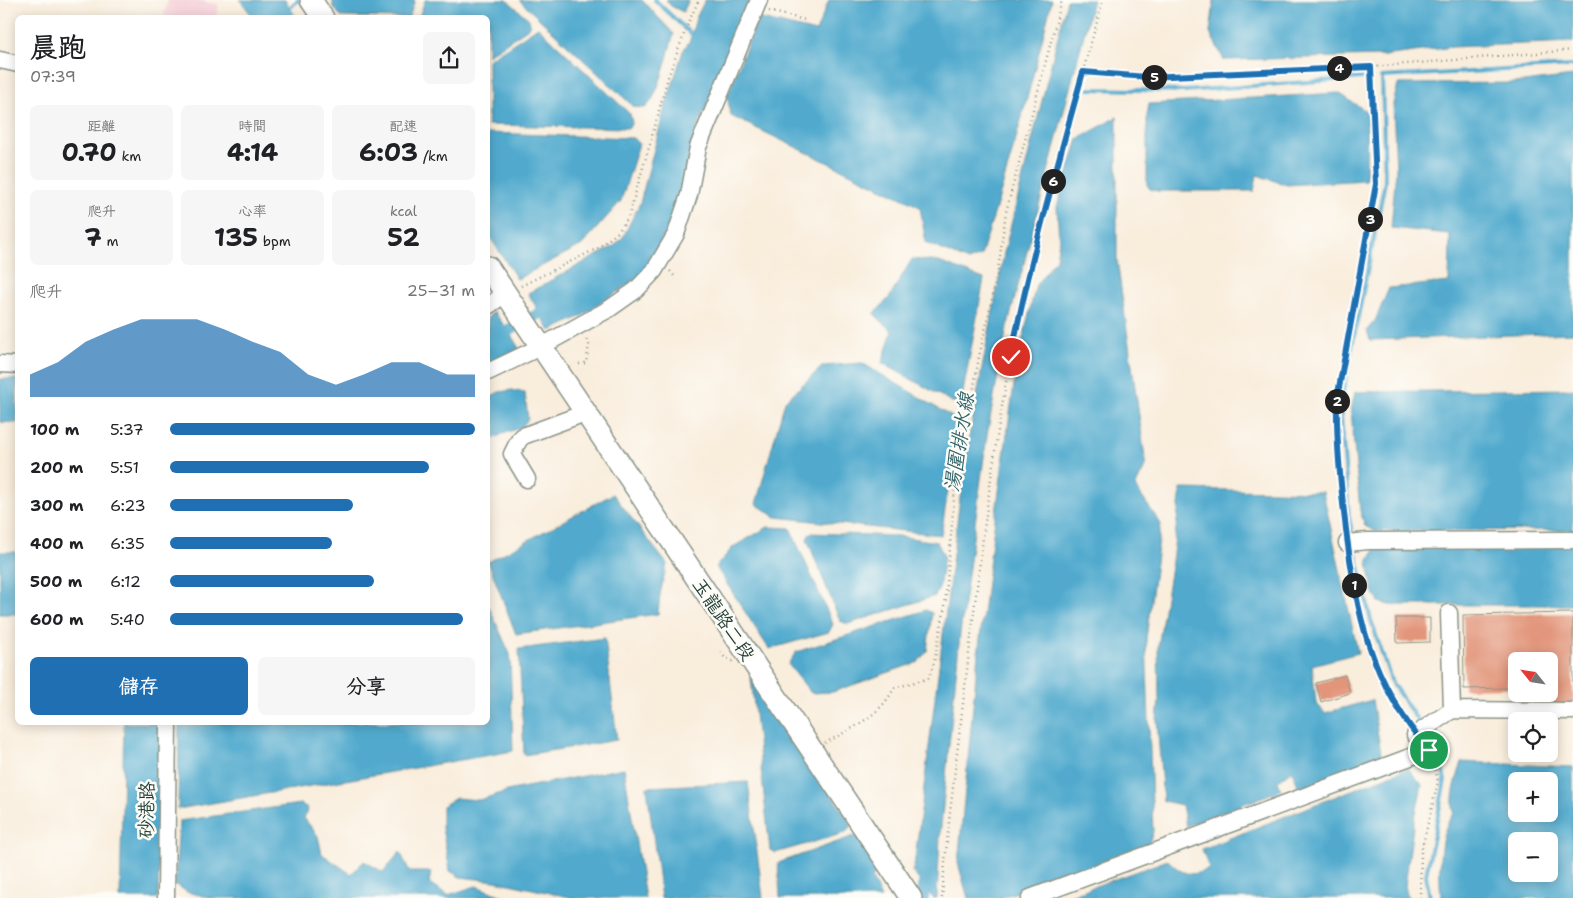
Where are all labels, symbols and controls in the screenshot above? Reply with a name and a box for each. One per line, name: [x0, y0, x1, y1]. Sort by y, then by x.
text: 晨跑: [30, 28, 86, 66]
button: share: [423, 32, 475, 84]
pin: 4: [1326, 56, 1352, 80]
text: 4: [1335, 59, 1344, 77]
pin: 5: [1142, 64, 1166, 90]
text: 07:39: [30, 66, 76, 87]
text: 5: [1150, 68, 1159, 86]
text: 距離: [88, 117, 116, 135]
text: 時間: [239, 117, 267, 135]
text: 配速: [390, 117, 418, 135]
text: 0.70: [62, 135, 117, 169]
text: 4:14: [227, 135, 278, 169]
text: 6:03: [359, 135, 418, 169]
text: km: [117, 147, 141, 165]
text: /km: [418, 147, 448, 165]
pin: 6: [1040, 168, 1066, 194]
text: 6: [1049, 172, 1058, 190]
text: 爬升: [88, 202, 116, 220]
text: 心率: [239, 202, 267, 220]
text: kcal: [390, 202, 417, 220]
pin: 3: [1358, 206, 1382, 232]
text: 3: [1366, 210, 1375, 228]
text: 7: [84, 220, 102, 254]
text: 135: [214, 220, 258, 254]
text: 52: [387, 220, 420, 254]
text: m: [102, 232, 119, 250]
text: bpm: [258, 232, 291, 250]
text: 25–31 m: [407, 280, 475, 301]
text: 爬升: [30, 281, 62, 302]
pin: [990, 336, 1032, 378]
icon: check: [997, 343, 1025, 371]
pin: 2: [1324, 388, 1350, 414]
water label: 湯圍排水線: [938, 390, 980, 493]
text: 2: [1333, 392, 1342, 410]
text: 100 m: [30, 419, 79, 440]
text: 5:37: [110, 419, 144, 440]
text: 200 m: [30, 457, 83, 478]
text: 5:51: [110, 457, 139, 478]
text: 300 m: [30, 495, 84, 516]
text: 6:23: [110, 495, 146, 516]
text: 400 m: [30, 533, 84, 554]
text: 6:35: [110, 533, 145, 554]
text: 500 m: [30, 571, 82, 592]
text: 6:12: [110, 571, 141, 592]
pin: 1: [1342, 572, 1366, 598]
street label: 玉龍路二段: [687, 573, 761, 666]
text: 1: [1351, 576, 1358, 594]
text: 600 m: [30, 609, 84, 630]
text: 5:40: [110, 609, 145, 630]
north arrow: [1508, 652, 1558, 702]
map controls: [1508, 652, 1558, 882]
button: 儲存: [30, 657, 248, 715]
button: 分享: [258, 657, 475, 715]
button: locate: [1508, 712, 1558, 762]
pin: [1408, 729, 1450, 771]
icon: arrive: [1415, 736, 1443, 764]
button: +: [1508, 772, 1558, 822]
street label: 砂港路: [134, 781, 159, 839]
button: −: [1508, 832, 1558, 882]

